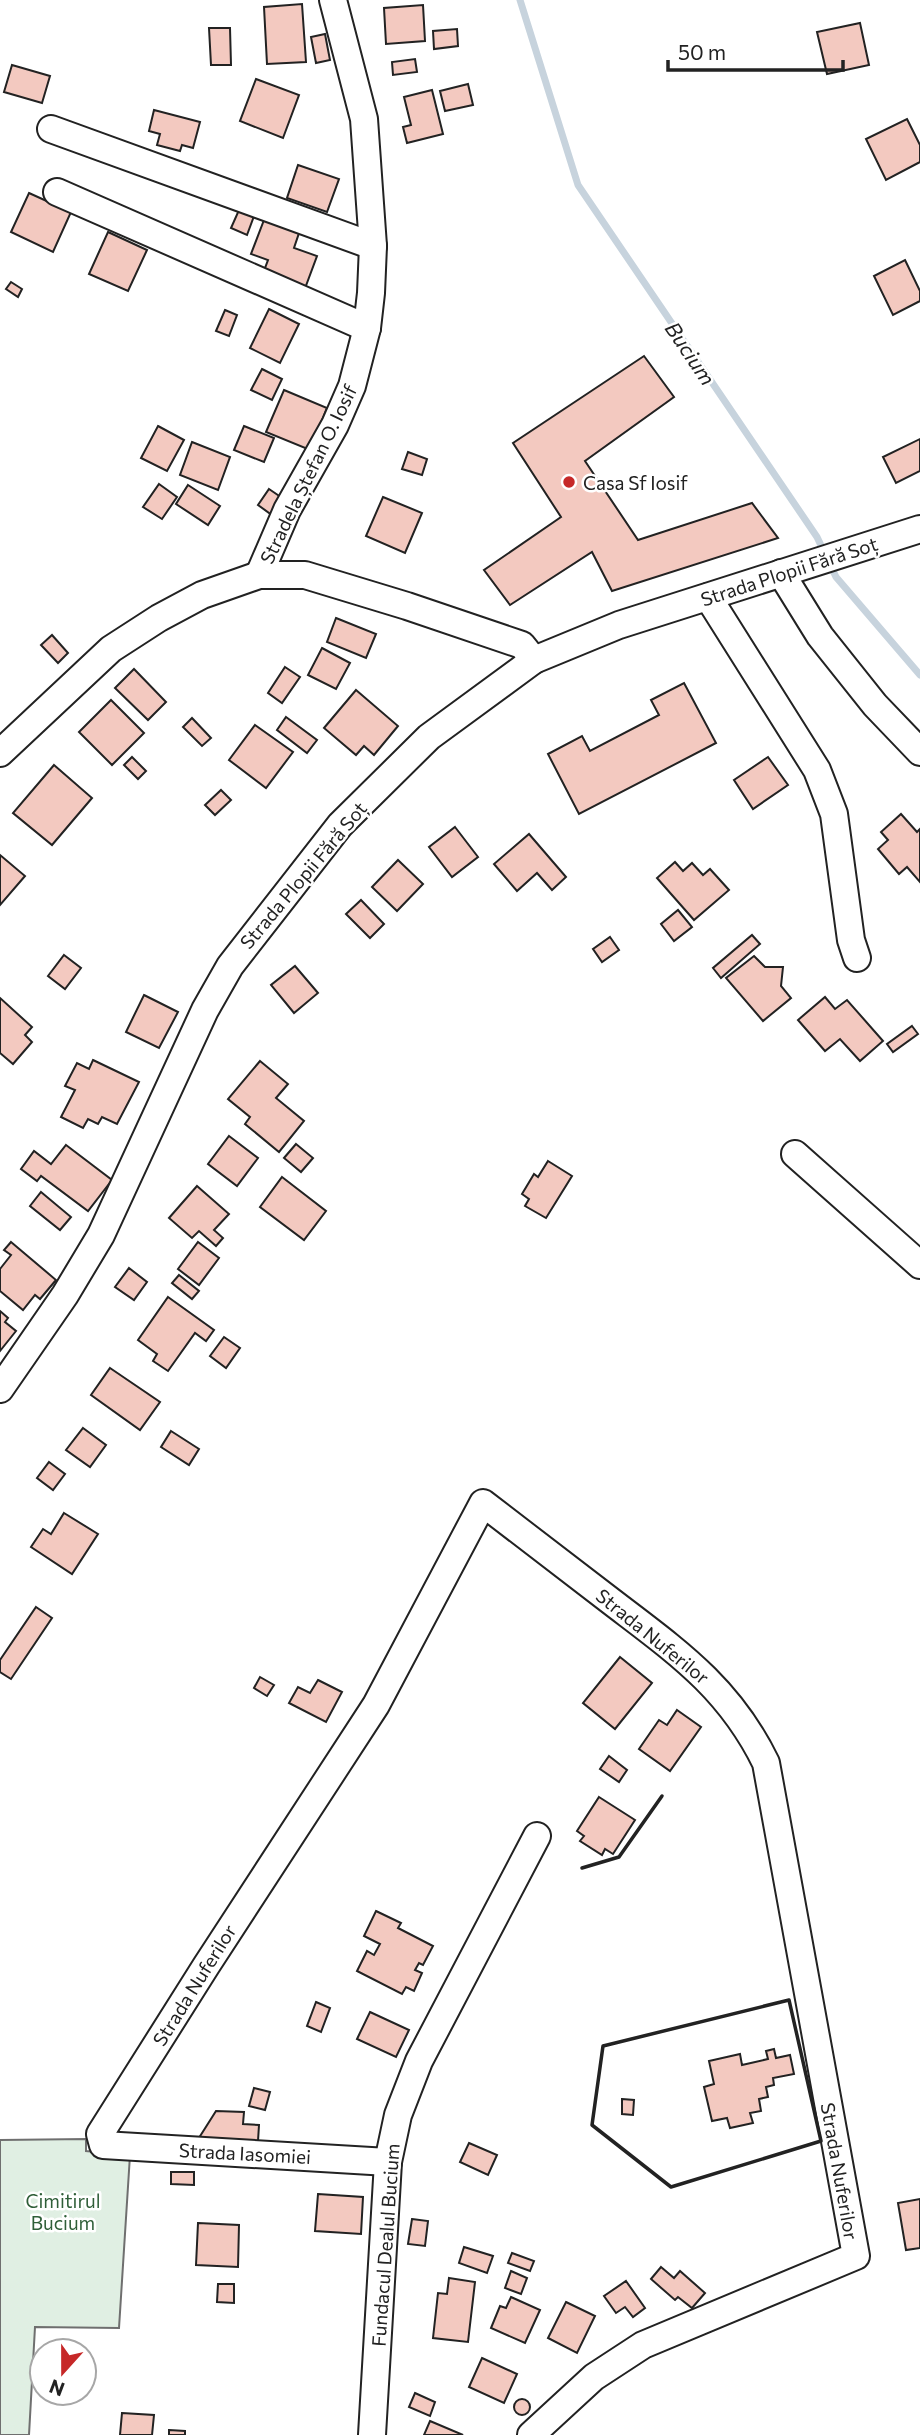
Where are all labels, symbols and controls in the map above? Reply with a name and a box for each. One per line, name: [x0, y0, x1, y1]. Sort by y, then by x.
scale bar: [668, 28, 843, 72]
text: 50 m: [678, 39, 726, 64]
water label: Bucium: [661, 317, 721, 389]
street label: Stradela Ștefan O. Iosif: [255, 380, 363, 568]
place label: Casa Sf Iosif: [583, 471, 688, 494]
marker: Casa Sf Iosif: [561, 474, 577, 490]
street label: Strada Plopii Fără Soț: [698, 531, 881, 612]
street label: Strada Plopii Fără Soț: [235, 797, 373, 954]
street label: Strada Nuferilor: [592, 1583, 715, 1689]
street label: Strada Nuferilor: [147, 1920, 241, 2050]
street label: Strada Nuferilor: [817, 2101, 863, 2242]
street label: Strada Iasomiei: [178, 2138, 312, 2168]
street label: Fundacul Dealul Bucium: [366, 2143, 404, 2347]
park label: Cimitirul Bucium: [25, 2189, 101, 2234]
north arrow: [28, 2337, 98, 2407]
text: N: [46, 2375, 68, 2402]

